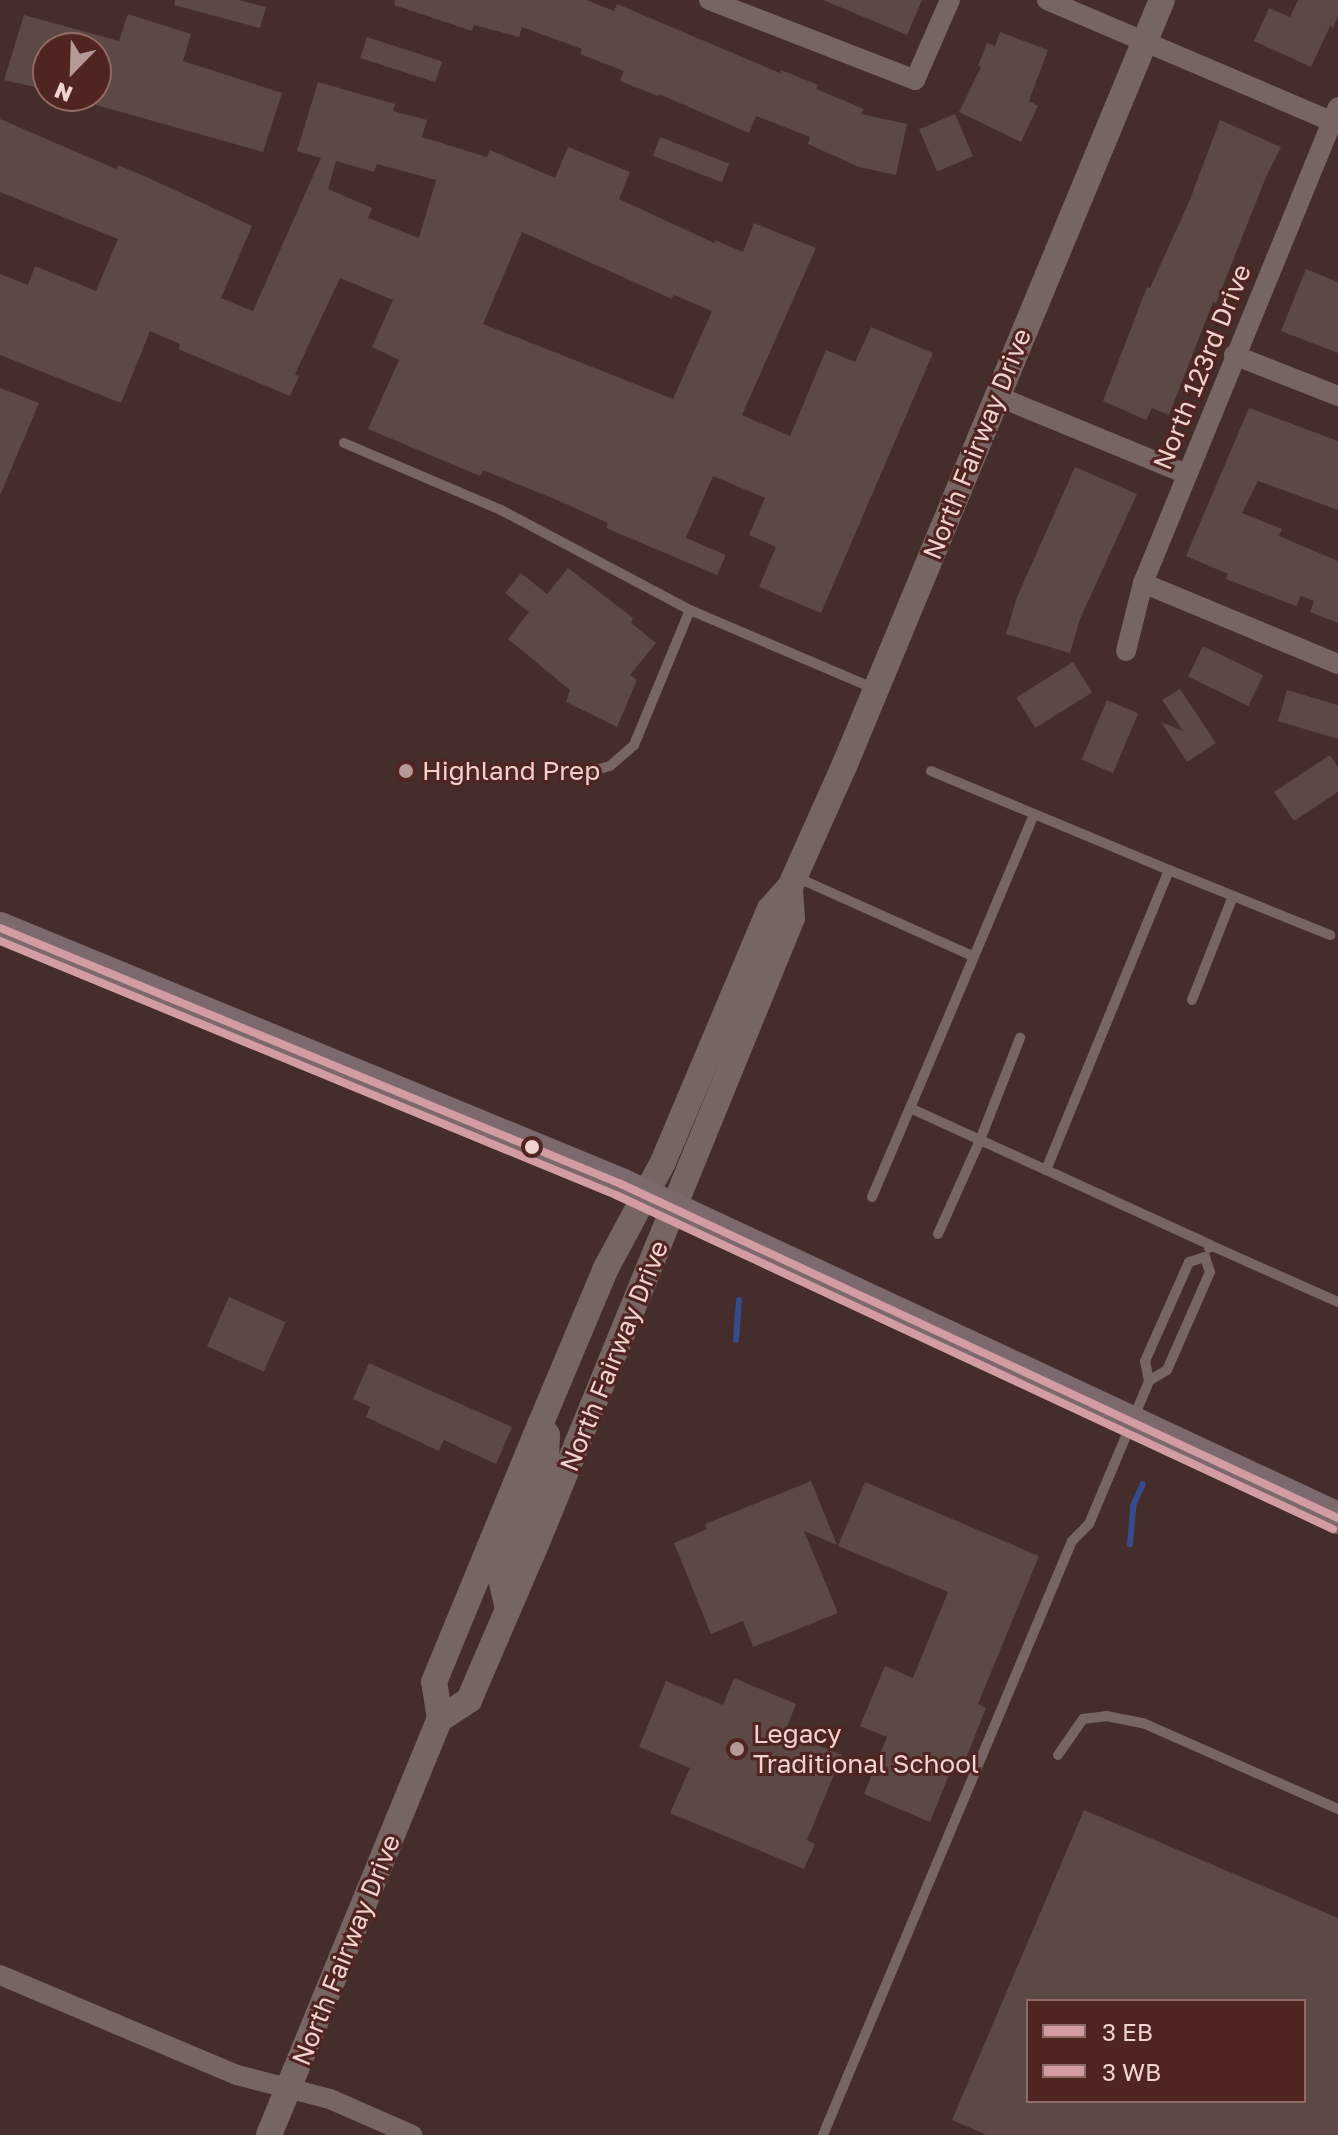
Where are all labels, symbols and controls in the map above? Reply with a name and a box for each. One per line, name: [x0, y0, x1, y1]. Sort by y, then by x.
north arrow: [32, 32, 112, 112]
text: N: [50, 77, 76, 108]
street label: North 123rd Drive: [1147, 260, 1257, 474]
street label: North Fairway Drive: [916, 324, 1038, 564]
place label: Highland Prep: [422, 755, 600, 787]
marker: Highland Prep: [397, 762, 415, 780]
unlabelled marker: [524, 1139, 540, 1155]
street label: North Fairway Drive: [553, 1236, 675, 1476]
place label: Legacy Traditional School: [753, 1718, 979, 1780]
marker: Legacy Traditional School: [728, 1740, 746, 1758]
street label: North Fairway Drive: [285, 1830, 407, 2070]
legend: [1026, 1999, 1306, 2103]
text: 3 EB: [1102, 2017, 1153, 2046]
text: 3 WB: [1102, 2057, 1161, 2086]

